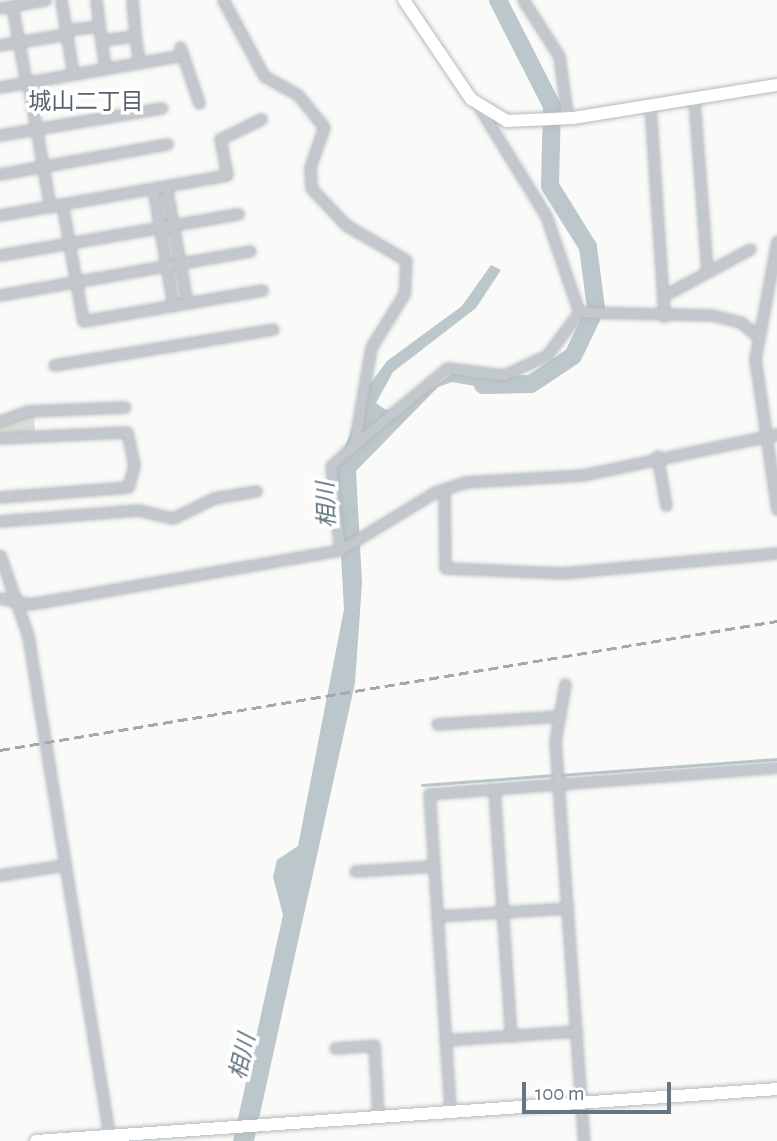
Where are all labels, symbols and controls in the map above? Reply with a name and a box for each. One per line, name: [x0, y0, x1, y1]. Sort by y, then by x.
district label: 城山二丁目: [29, 89, 143, 117]
water label: 相川: [313, 482, 343, 528]
water label: 相川: [225, 1031, 263, 1083]
scale bar: [525, 1068, 674, 1112]
text: 100 m: [535, 1083, 585, 1104]

